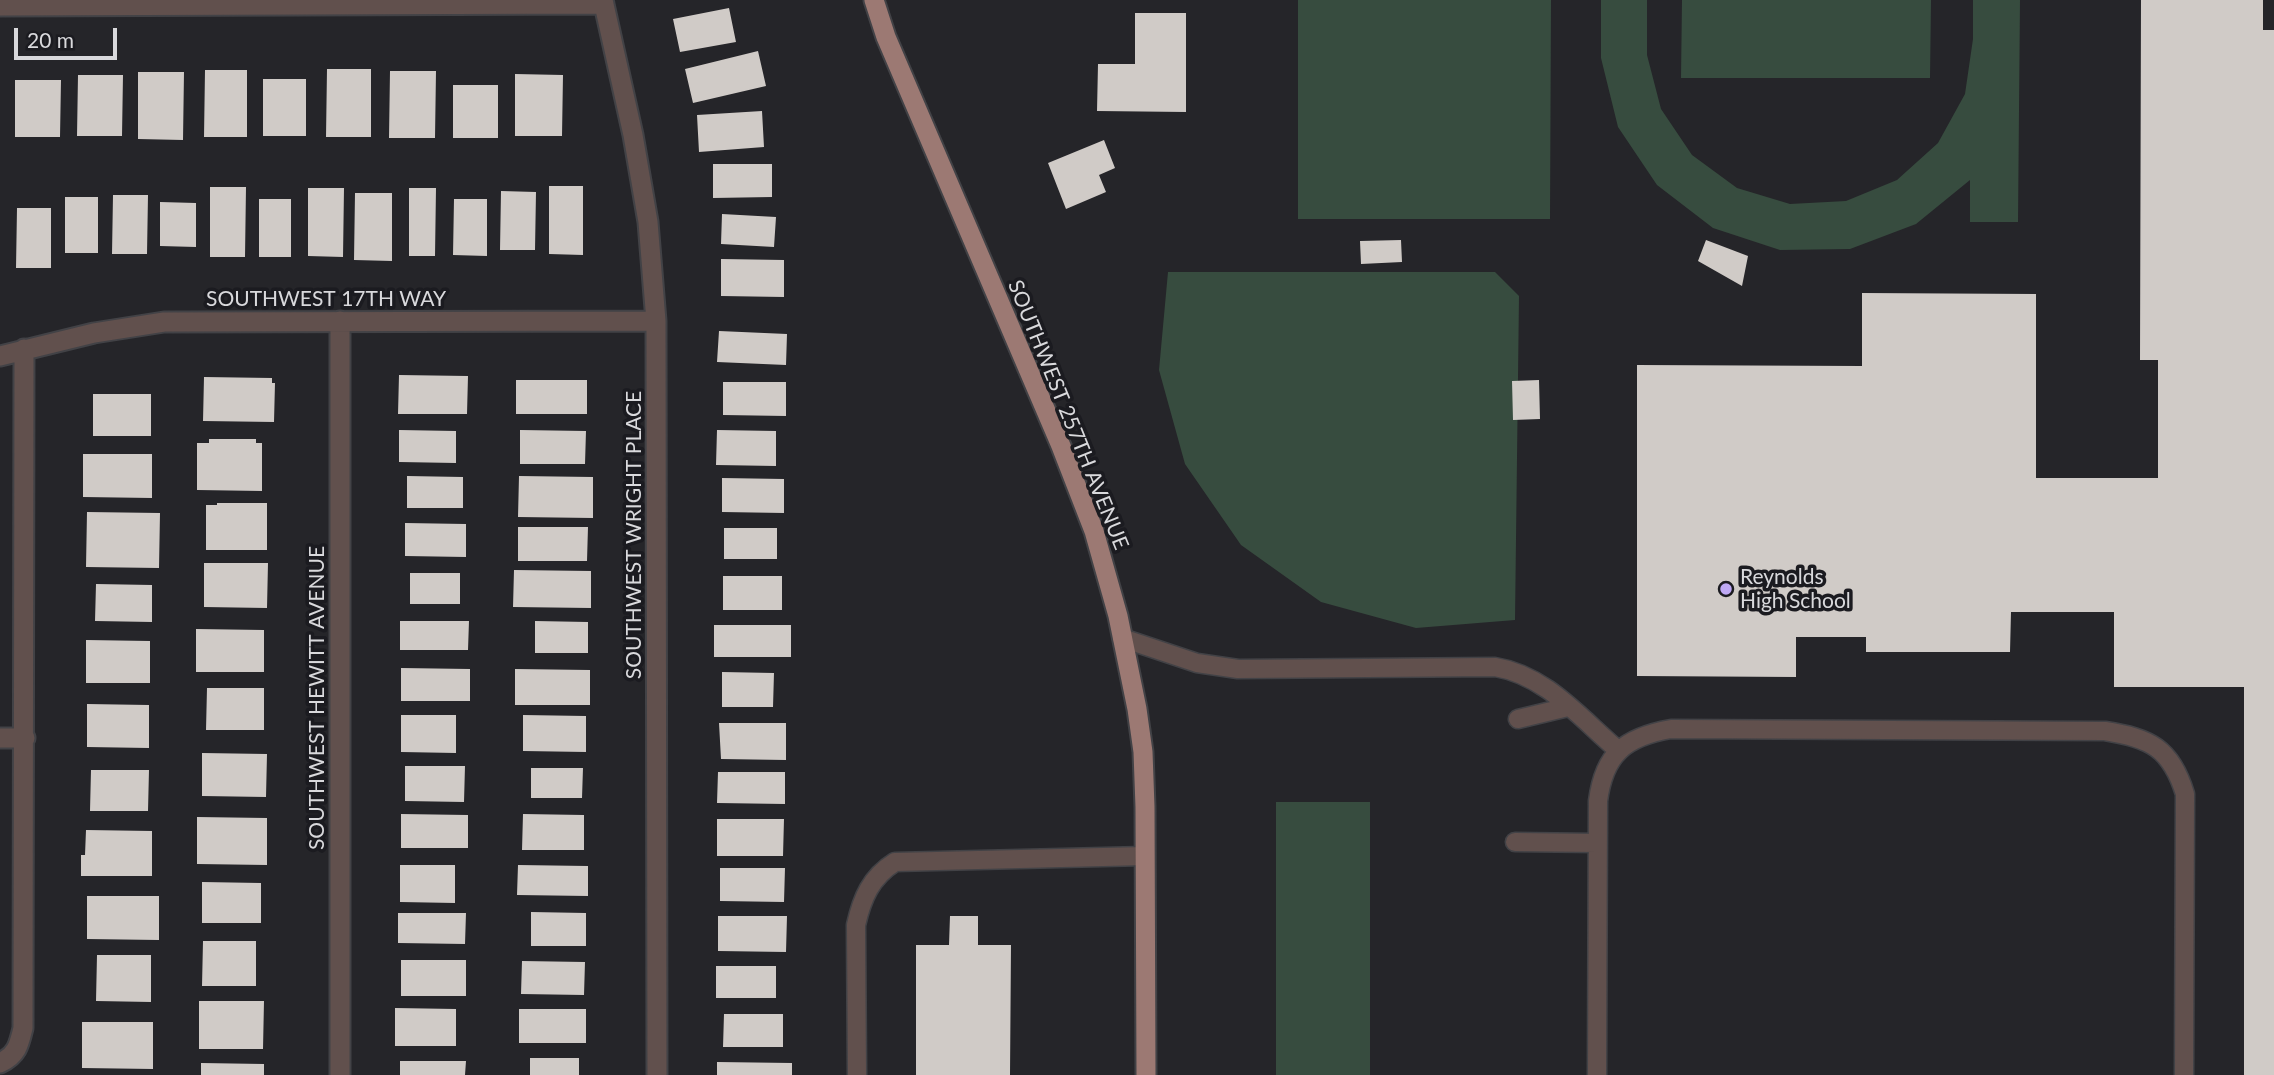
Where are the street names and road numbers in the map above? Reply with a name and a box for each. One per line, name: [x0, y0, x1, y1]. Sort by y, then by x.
street label: SOUTHWEST 257TH AVENUE: [1002, 277, 1134, 553]
street label: SOUTHWEST 17TH WAY: [206, 286, 446, 312]
street label: SOUTHWEST WRIGHT PLACE: [621, 391, 647, 679]
street label: SOUTHWEST HEWITT AVENUE: [304, 546, 330, 850]

